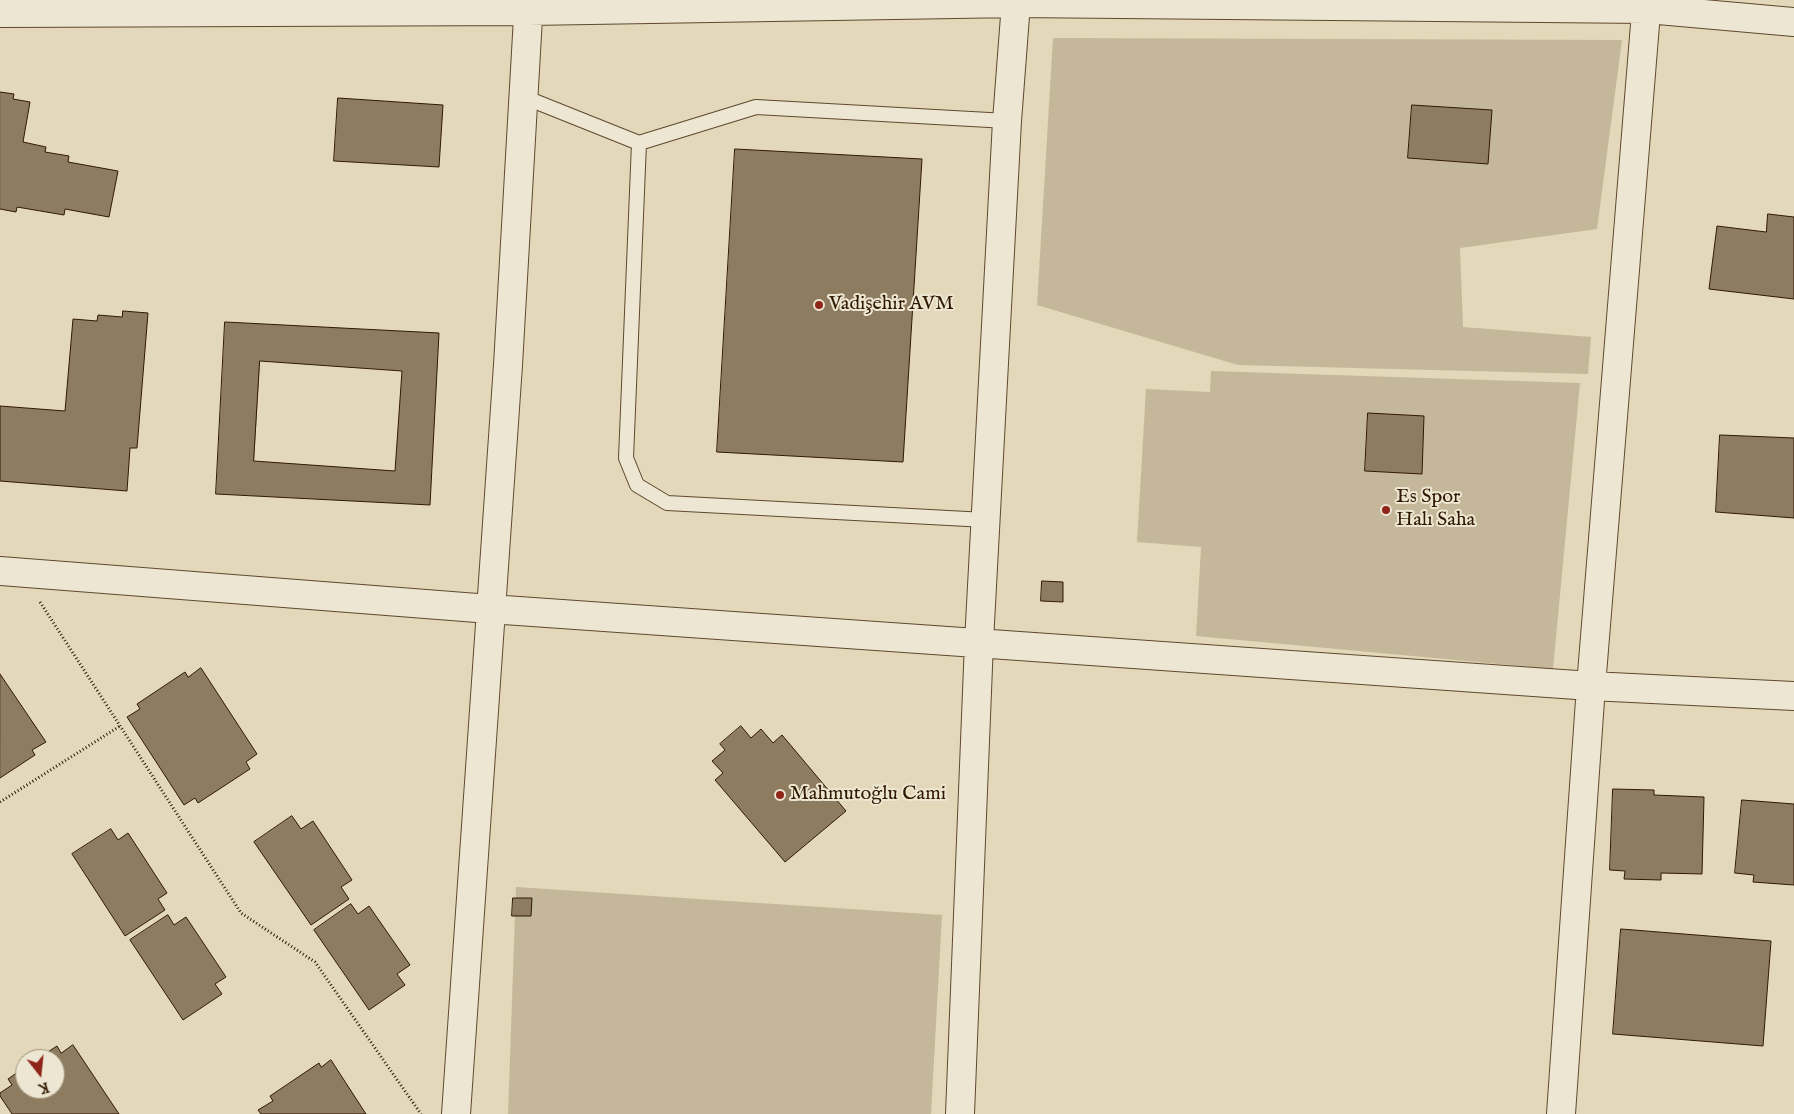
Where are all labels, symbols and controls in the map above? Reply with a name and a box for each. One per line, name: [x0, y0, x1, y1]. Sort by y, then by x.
place label: Vadişehir AVM: [829, 293, 954, 317]
marker: Vadişehir AVM: [813, 299, 825, 311]
place label: Es Spor Halı Saha: [1396, 486, 1475, 533]
marker: Es Spor Halı Saha: [1380, 504, 1392, 516]
place label: Mahmutoğlu Cami: [790, 783, 946, 807]
marker: Mahmutoğlu Cami: [774, 789, 786, 801]
north arrow: [15, 1049, 65, 1099]
text: K: [37, 1077, 51, 1098]

